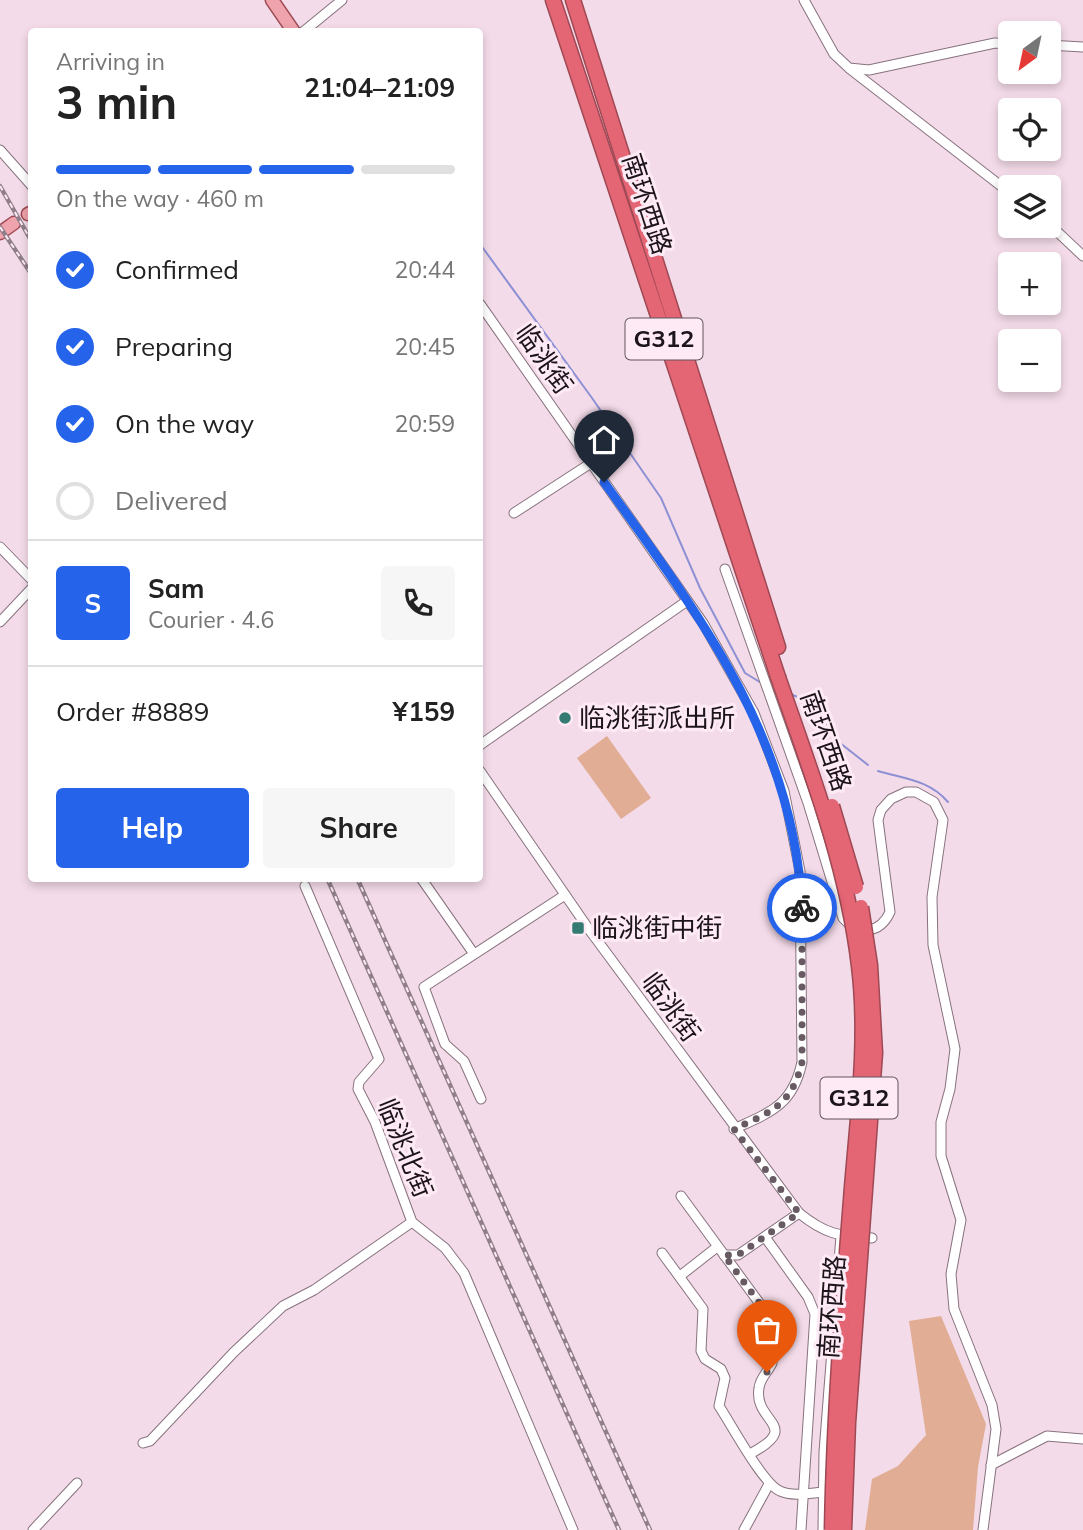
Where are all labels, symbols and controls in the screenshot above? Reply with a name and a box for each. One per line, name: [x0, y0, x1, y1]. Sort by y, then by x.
north arrow: [998, 21, 1060, 84]
map controls: [998, 21, 1061, 392]
text: Arriving in: [56, 47, 165, 76]
text: 21:04–21:09: [304, 71, 455, 104]
text: 3 min: [56, 73, 177, 131]
button: locate: [998, 98, 1061, 161]
street label: 南环西路: [616, 149, 679, 258]
button: layers: [998, 175, 1061, 238]
text: On the way · 460 m: [56, 184, 264, 213]
icon: check: [56, 251, 94, 289]
button: +: [998, 252, 1061, 315]
text: Confirmed: [115, 253, 239, 286]
text: 20:44: [395, 255, 455, 284]
street label: 临洮街: [509, 317, 580, 400]
road number: G312: [626, 318, 702, 360]
icon: check: [56, 328, 94, 366]
button: −: [998, 329, 1061, 392]
text: Preparing: [115, 330, 233, 363]
text: 20:45: [395, 332, 455, 361]
icon: check: [56, 405, 94, 443]
text: On the way: [115, 407, 254, 440]
text: 20:59: [395, 409, 455, 438]
pin: [574, 410, 634, 482]
icon: home: [585, 421, 623, 459]
text: Delivered: [115, 484, 228, 517]
button: phone: [381, 566, 455, 640]
text: Sam: [148, 572, 204, 605]
text: S: [85, 587, 101, 620]
text: Courier · 4.6: [148, 605, 274, 634]
street label: 南环西路: [794, 686, 859, 795]
text: Order #8889: [56, 695, 209, 728]
text: ¥159: [393, 695, 455, 728]
place label: 临洮街派出所: [579, 701, 735, 734]
marker: 临洮街派出所: [557, 710, 573, 726]
button: Help: [56, 788, 249, 868]
button: Share: [263, 788, 455, 868]
courier: [767, 873, 837, 943]
icon: bike: [783, 889, 821, 927]
place label: 临洮街中街: [592, 911, 722, 944]
marker: 临洮街中街: [570, 920, 586, 936]
street label: 临洮街: [635, 965, 708, 1048]
road number: G312: [820, 1078, 898, 1118]
street label: 临洮北街: [371, 1093, 440, 1202]
street label: 南环西路: [811, 1254, 852, 1360]
pin: [737, 1300, 797, 1372]
icon: bag: [748, 1311, 786, 1349]

